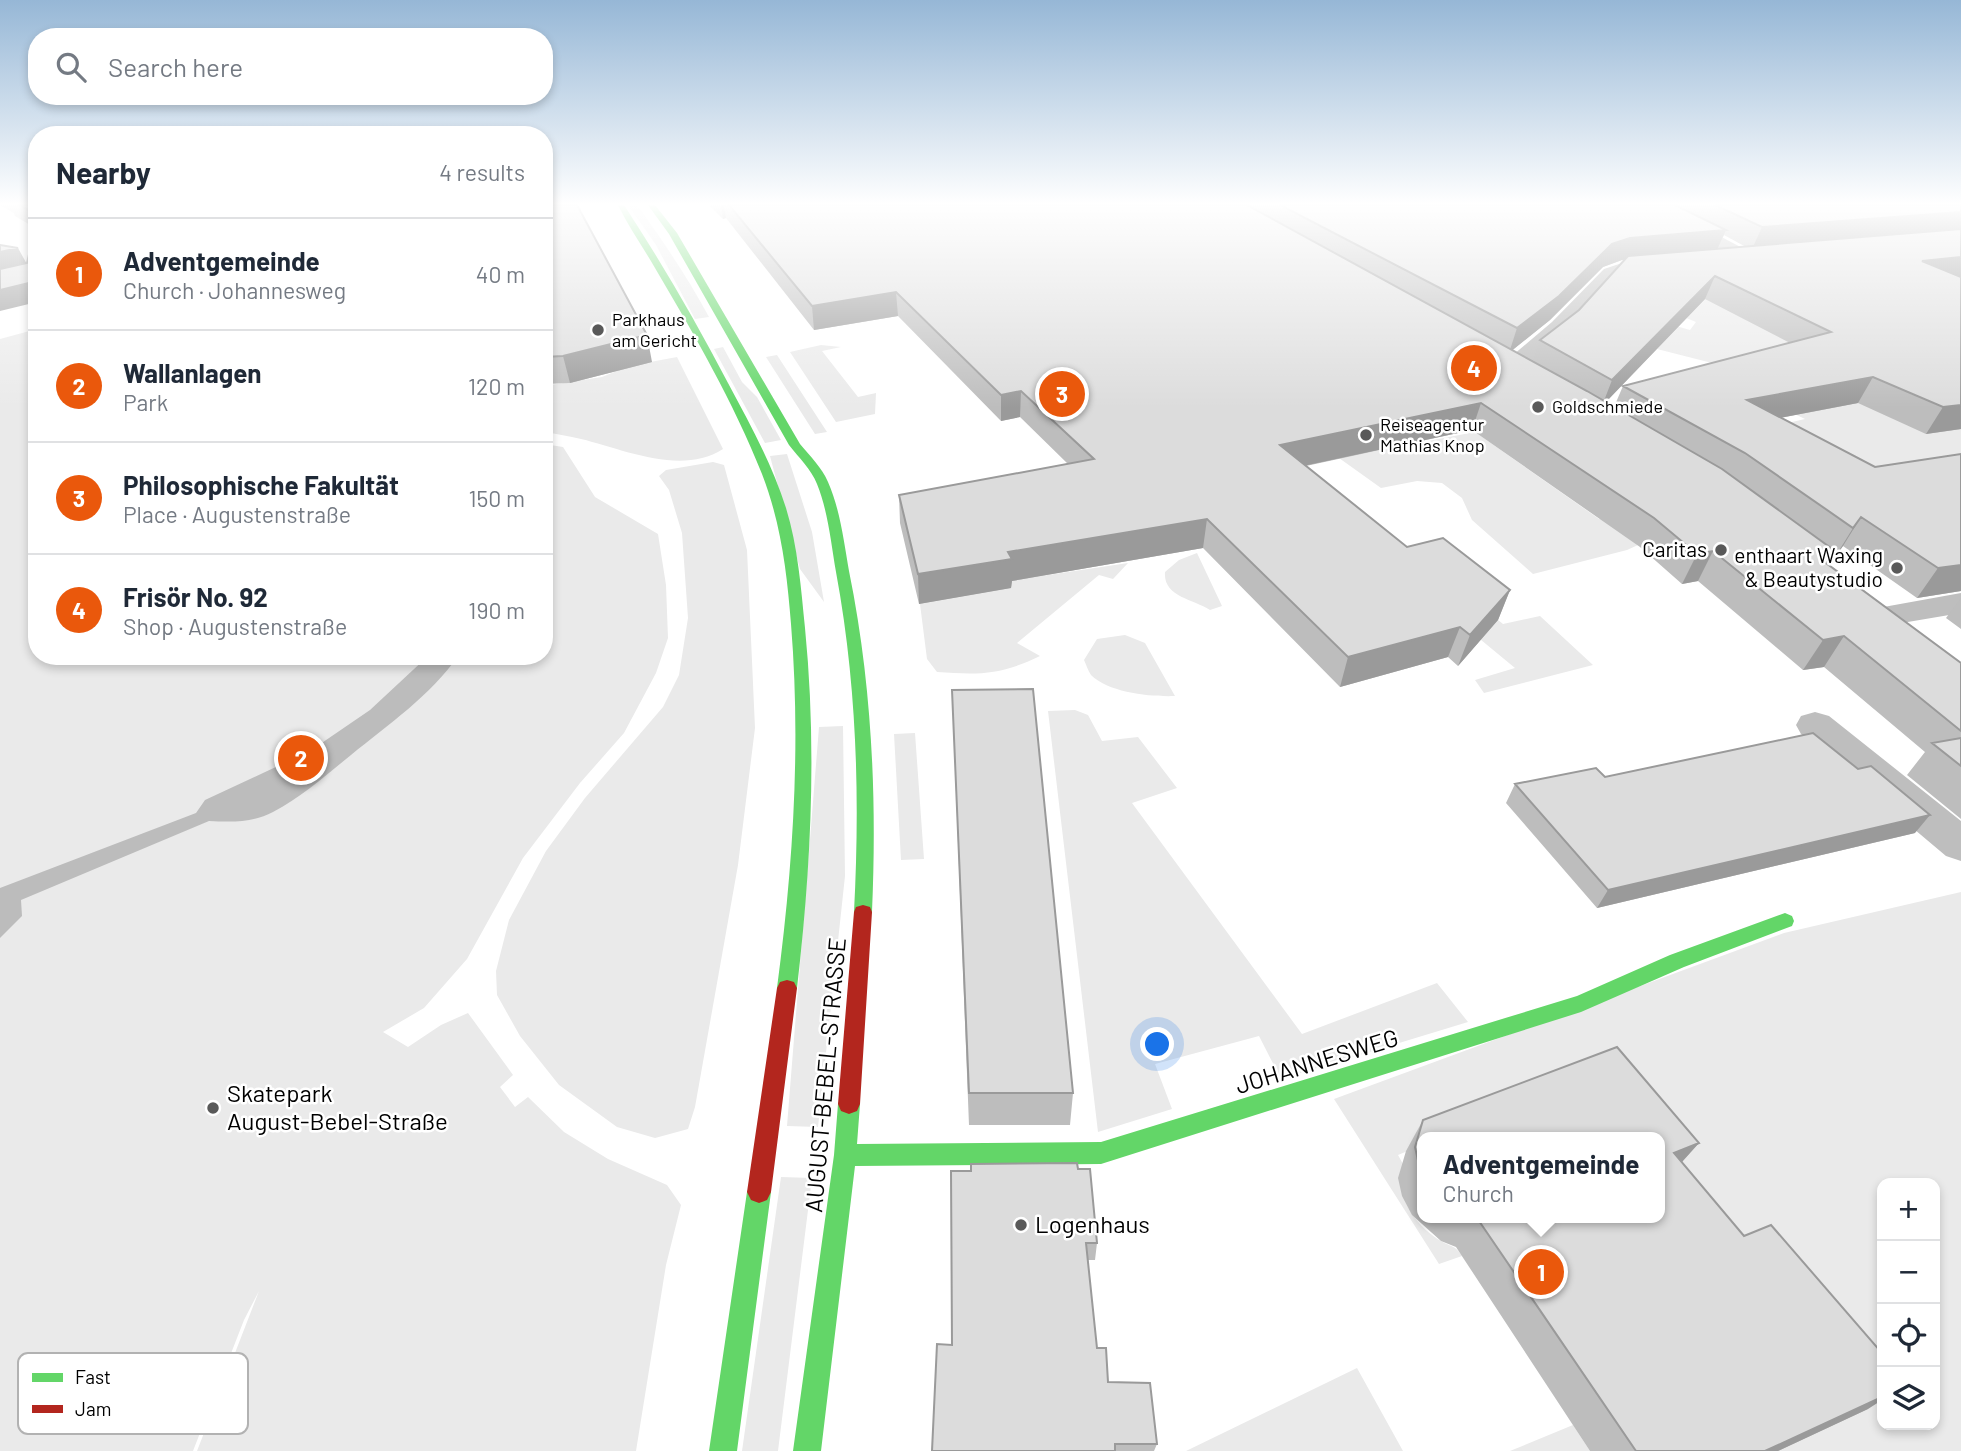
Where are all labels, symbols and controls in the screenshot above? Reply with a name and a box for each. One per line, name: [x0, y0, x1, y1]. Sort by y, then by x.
search box: [28, 28, 553, 105]
icon: search: [52, 48, 90, 86]
text: Search here: [108, 51, 243, 82]
text: Nearby: [56, 154, 151, 190]
text: 4 results: [439, 158, 525, 186]
text: Adventgemeinde: [123, 245, 320, 276]
text: 1: [75, 260, 83, 288]
text: 40 m: [476, 260, 525, 288]
text: Church · Johannesweg: [123, 276, 346, 304]
place label: Parkhaus am Gericht: [612, 308, 697, 351]
marker: Parkhaus am Gericht: [590, 322, 606, 338]
pin: 4: [1451, 342, 1497, 394]
text: Wallanlagen: [123, 357, 262, 388]
pin: 3: [1039, 368, 1085, 420]
text: 2: [73, 372, 85, 400]
text: 120 m: [468, 372, 525, 400]
text: Park: [123, 388, 168, 416]
place label: Goldschmiede: [1552, 395, 1663, 417]
marker: Goldschmiede: [1530, 399, 1546, 415]
place label: Reiseagentur Mathias Knop: [1380, 413, 1485, 456]
marker: Reiseagentur Mathias Knop: [1358, 427, 1374, 443]
text: Philosophische Fakultät: [123, 469, 399, 500]
text: 3: [73, 484, 85, 512]
text: 150 m: [469, 484, 525, 512]
text: Place · Augustenstraße: [123, 500, 351, 528]
place label: Caritas: [1642, 536, 1707, 561]
marker: Caritas: [1713, 542, 1729, 558]
place label: enthaart Waxing & Beautystudio: [1734, 542, 1883, 591]
marker: enthaart Waxing & Beautystudio: [1889, 560, 1905, 576]
text: Frisör No. 92: [123, 581, 268, 612]
text: 4: [72, 596, 86, 624]
text: 190 m: [468, 596, 525, 624]
text: Shop · Augustenstraße: [123, 612, 347, 640]
pin: 2: [278, 732, 324, 784]
street label: AUGUST-BEBEL-STRASSE: [798, 936, 851, 1214]
street label: JOHANNESWEG: [1232, 1022, 1402, 1099]
your location: [1140, 1027, 1174, 1061]
place label: Skatepark August-Bebel-Straße: [227, 1078, 448, 1135]
marker: Skatepark August-Bebel-Straße: [205, 1100, 221, 1116]
popup: [1417, 1132, 1665, 1223]
text: Adventgemeinde: [1443, 1148, 1639, 1179]
map controls: [1877, 1178, 1940, 1430]
button: +: [1877, 1178, 1940, 1241]
text: Church: [1443, 1179, 1514, 1207]
place label: Logenhaus: [1035, 1209, 1150, 1238]
marker: Logenhaus: [1013, 1217, 1029, 1233]
button: −: [1877, 1241, 1940, 1304]
pin: 1: [1518, 1246, 1564, 1298]
button: locate: [1877, 1304, 1940, 1367]
legend: [18, 1353, 248, 1434]
text: Fast: [75, 1365, 111, 1388]
button: layers: [1877, 1367, 1940, 1430]
text: Jam: [75, 1397, 111, 1420]

